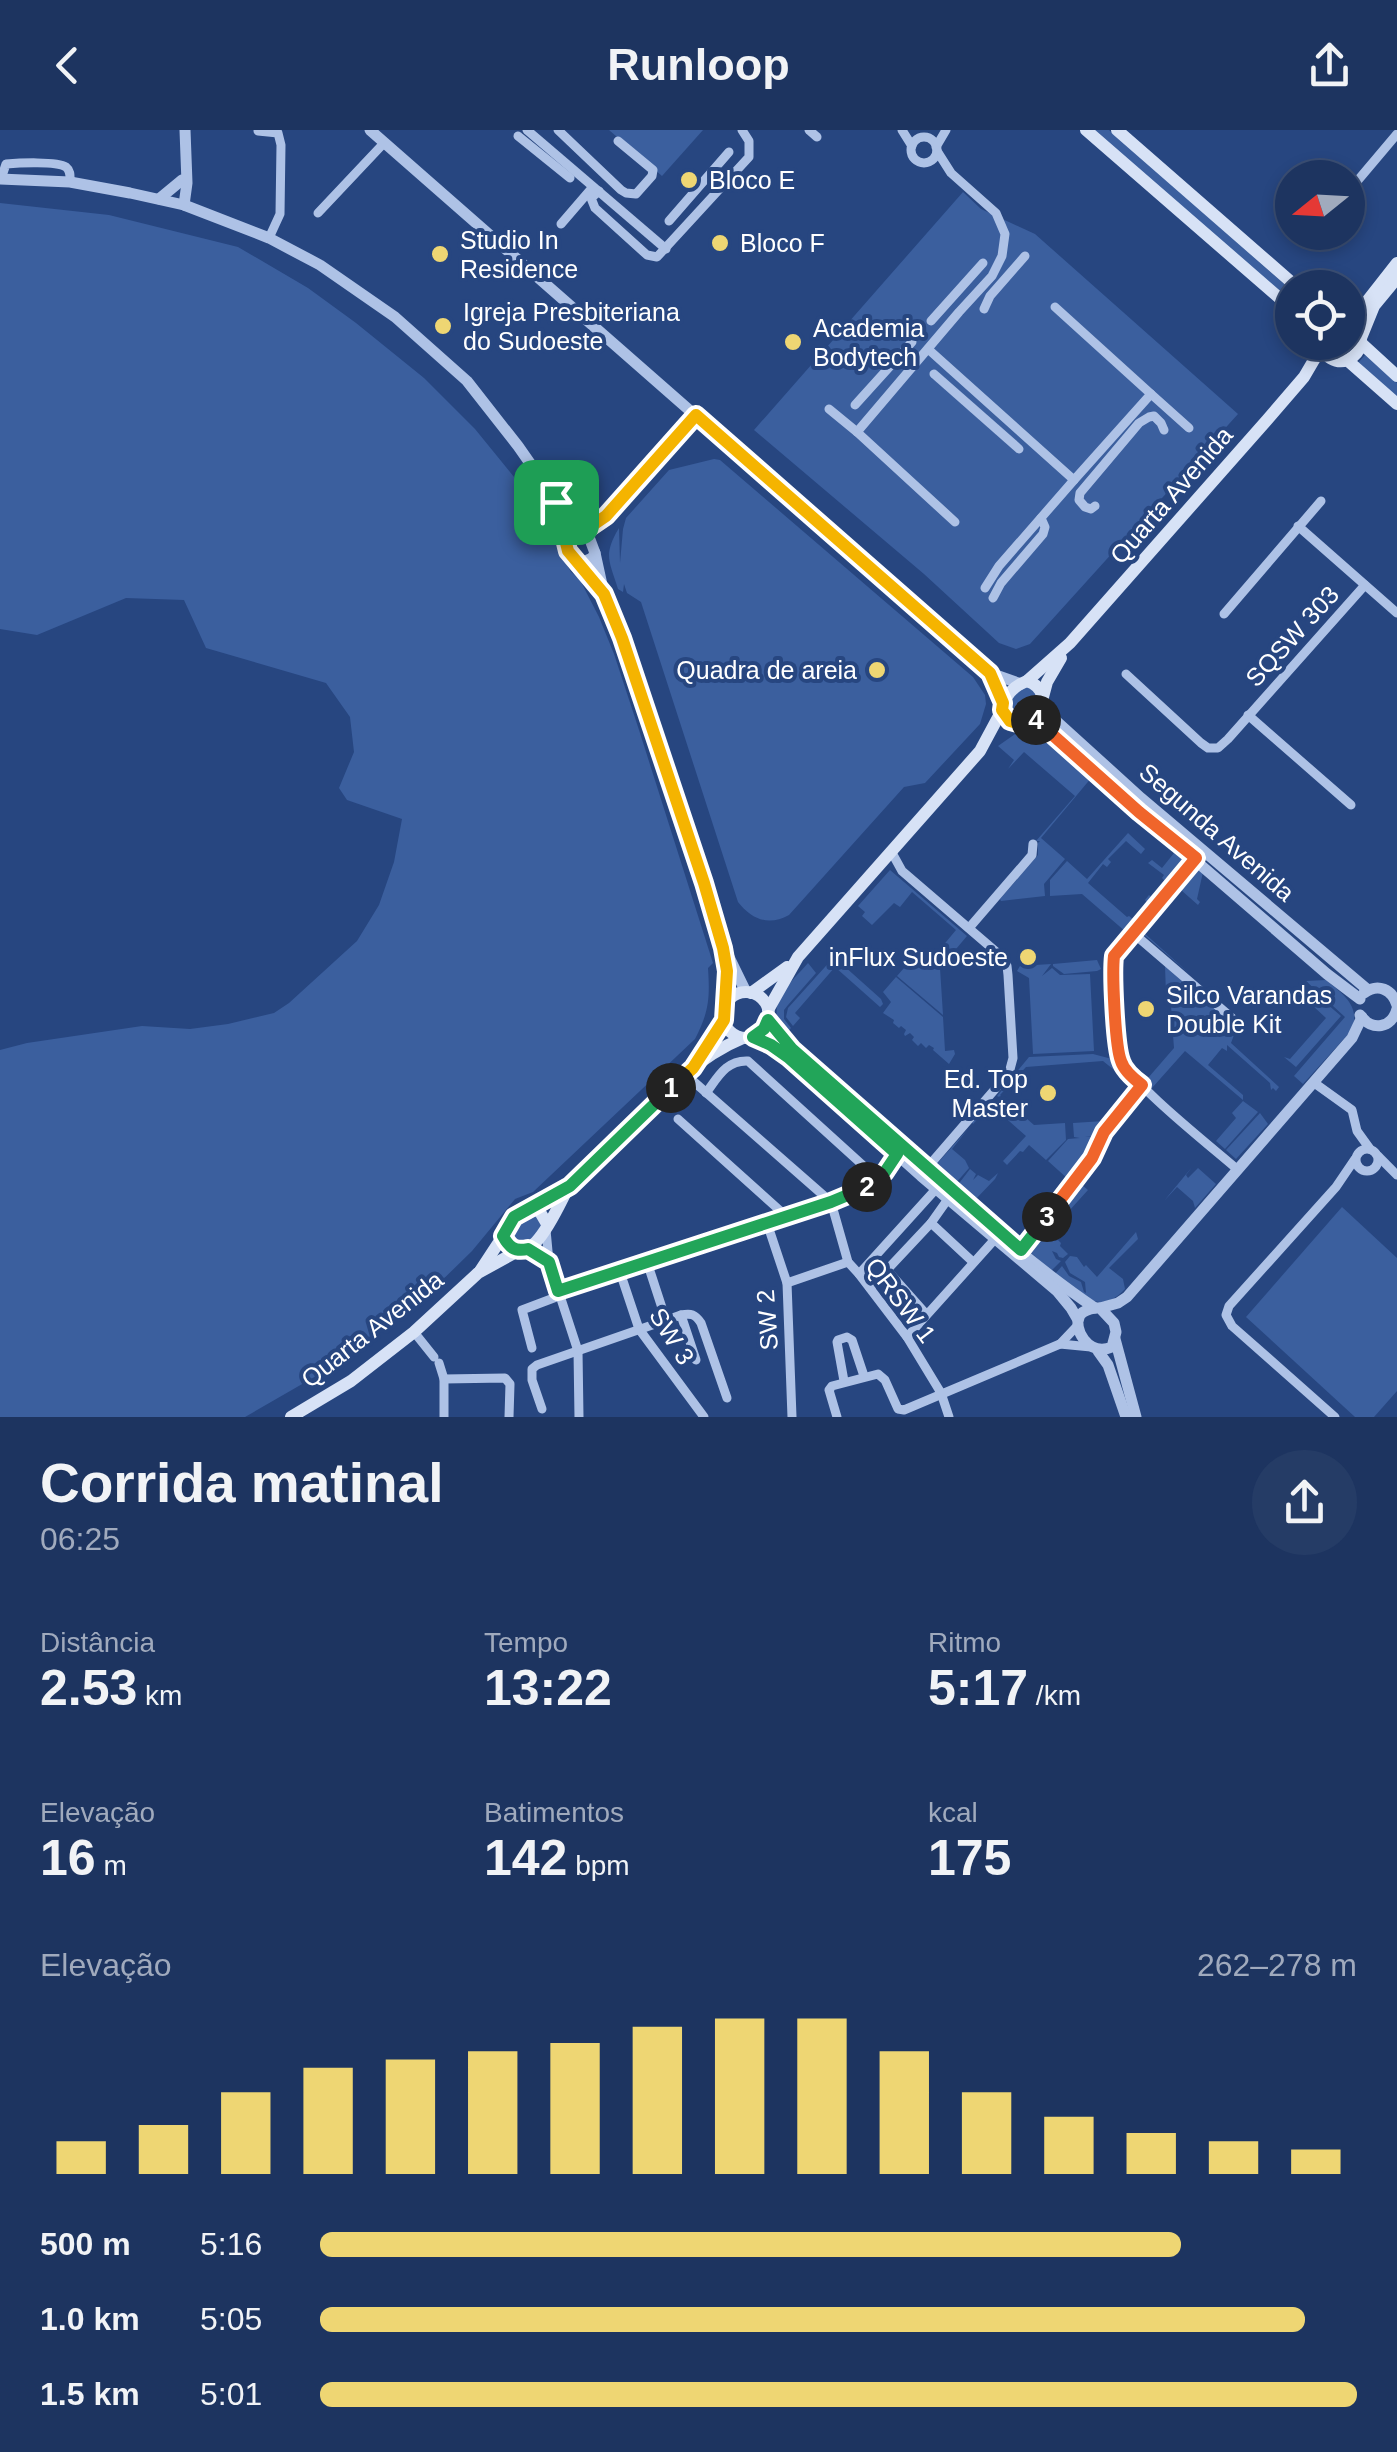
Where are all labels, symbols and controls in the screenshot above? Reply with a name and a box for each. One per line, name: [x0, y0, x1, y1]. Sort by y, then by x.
icon: back: [40, 38, 95, 93]
icon: share: [1302, 38, 1357, 93]
text: Runloop: [607, 39, 790, 90]
north arrow: [1275, 160, 1365, 250]
map controls: [1275, 160, 1365, 360]
place label: Bloco E: [709, 166, 795, 194]
marker: Bloco E: [678, 169, 700, 191]
place label: Studio In Residence: [460, 226, 578, 283]
place label: Bloco F: [740, 229, 825, 257]
marker: Bloco F: [709, 232, 731, 254]
marker: Studio In Residence: [429, 243, 451, 265]
button: locate: [1275, 270, 1365, 360]
place label: Igreja Presbiteriana do Sudoeste: [463, 298, 680, 355]
place label: Academia Bodytech: [813, 314, 924, 371]
marker: Igreja Presbiteriana do Sudoeste: [432, 315, 454, 337]
marker: Academia Bodytech: [782, 331, 804, 353]
street label: Quarta Avenida: [1104, 421, 1238, 569]
pin: [514, 460, 599, 545]
icon: arrive: [529, 475, 584, 530]
street label: SQSW 303: [1240, 580, 1344, 692]
place label: Quadra de areia: [676, 656, 857, 684]
marker: Quadra de areia: [866, 659, 888, 681]
pin: 4: [1011, 695, 1061, 745]
text: 4: [1028, 704, 1044, 735]
street label: Segunda Avenida: [1134, 757, 1300, 907]
place label: inFlux Sudoeste: [829, 943, 1008, 971]
marker: inFlux Sudoeste: [1017, 946, 1039, 968]
place label: Silco Varandas Double Kit: [1166, 981, 1332, 1038]
marker: Silco Varandas Double Kit: [1135, 998, 1157, 1020]
pin: 1: [646, 1063, 696, 1113]
place label: Ed. Top Master: [944, 1065, 1028, 1122]
text: 1: [663, 1072, 679, 1103]
marker: Ed. Top Master: [1037, 1082, 1059, 1104]
pin: 2: [842, 1162, 892, 1212]
text: 2: [859, 1171, 875, 1202]
pin: 3: [1022, 1192, 1072, 1242]
text: 3: [1039, 1201, 1055, 1232]
street label: QRSW 1: [860, 1252, 942, 1348]
street label: Quarta Avenida: [296, 1265, 448, 1393]
street label: SW 2: [751, 1289, 783, 1351]
street label: SW 3: [644, 1303, 700, 1369]
button: share: [1252, 1450, 1357, 1555]
text: Corrida matinal: [40, 1452, 443, 1514]
text: 06:25: [40, 1521, 120, 1557]
text: Distância: [40, 1627, 155, 1658]
text: Tempo: [484, 1627, 568, 1658]
text: Ritmo: [928, 1627, 1001, 1658]
text: 2.53: [40, 1660, 137, 1716]
text: 13:22: [484, 1660, 612, 1716]
text: 5:17: [928, 1660, 1028, 1716]
text: km: [137, 1680, 182, 1711]
text: /km: [1028, 1680, 1081, 1711]
text: Elevação: [40, 1797, 155, 1828]
text: Batimentos: [484, 1797, 624, 1828]
text: kcal: [928, 1797, 978, 1828]
text: 16: [40, 1830, 96, 1886]
text: 142: [484, 1830, 567, 1886]
text: 175: [928, 1830, 1011, 1886]
text: m: [96, 1850, 127, 1881]
text: bpm: [567, 1850, 630, 1881]
text: Elevação: [40, 1947, 172, 1983]
text: 262–278 m: [1197, 1947, 1357, 1983]
text: 500 m: [40, 2226, 131, 2262]
text: 5:16: [200, 2226, 262, 2262]
text: 1.0 km: [40, 2301, 140, 2337]
text: 5:05: [200, 2301, 262, 2337]
text: 1.5 km: [40, 2376, 140, 2412]
text: 5:01: [200, 2376, 262, 2412]

